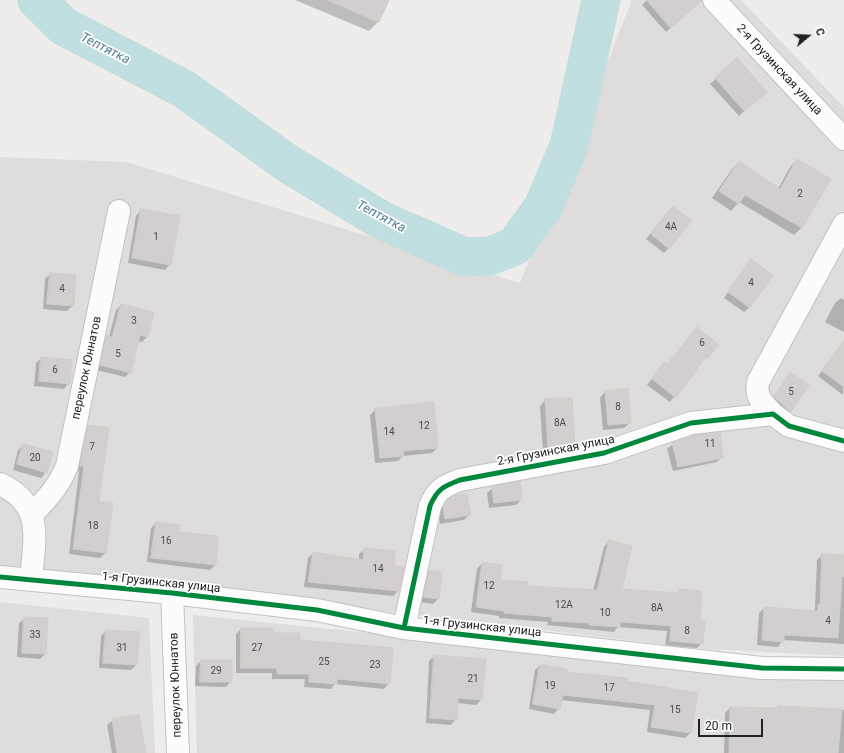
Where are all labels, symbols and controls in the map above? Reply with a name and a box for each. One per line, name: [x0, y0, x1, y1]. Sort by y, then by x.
north arrow: [788, 16, 828, 56]
street label: 2-я Грузинская улица: [733, 22, 825, 118]
text: С: [812, 26, 827, 37]
water label: Тептятка: [78, 30, 132, 68]
house number: 2: [797, 188, 803, 200]
water label: Тептятка: [354, 198, 408, 236]
house number: 4А: [665, 221, 677, 233]
house number: 1: [153, 231, 159, 243]
house number: 4: [748, 277, 754, 289]
house number: 4: [59, 283, 65, 295]
street label: переулок Юннатов: [69, 315, 105, 421]
house number: 3: [131, 315, 137, 327]
house number: 6: [699, 337, 705, 349]
house number: 5: [115, 348, 121, 360]
house number: 6: [52, 364, 58, 376]
house number: 5: [788, 386, 794, 398]
house number: 8: [615, 401, 621, 413]
house number: 8А: [554, 417, 566, 429]
house number: 12: [418, 420, 430, 432]
house number: 14: [383, 426, 395, 438]
street label: 2-я Грузинская улица: [496, 433, 616, 469]
house number: 11: [704, 438, 716, 450]
house number: 7: [89, 441, 95, 453]
house number: 20: [29, 452, 41, 464]
house number: 18: [87, 520, 99, 532]
house number: 16: [160, 535, 172, 547]
house number: 14: [372, 563, 384, 575]
street label: 1-я Грузинская улица: [101, 570, 221, 596]
house number: 12: [483, 580, 495, 592]
house number: 12А: [555, 599, 573, 611]
house number: 8А: [651, 602, 663, 614]
house number: 10: [599, 607, 611, 619]
street label: 1-я Грузинская улица: [422, 614, 542, 640]
house number: 4: [825, 615, 831, 627]
house number: 8: [684, 625, 690, 637]
house number: 33: [29, 629, 41, 641]
street label: переулок Юннатов: [167, 632, 185, 738]
house number: 31: [116, 642, 128, 654]
house number: 27: [251, 642, 263, 654]
house number: 25: [318, 656, 330, 668]
house number: 23: [369, 659, 381, 671]
house number: 29: [210, 665, 222, 677]
house number: 21: [467, 673, 479, 685]
house number: 19: [544, 680, 556, 692]
house number: 17: [603, 682, 615, 694]
house number: 15: [669, 704, 681, 716]
scale bar: [700, 711, 765, 737]
text: 20 m: [705, 719, 732, 733]

